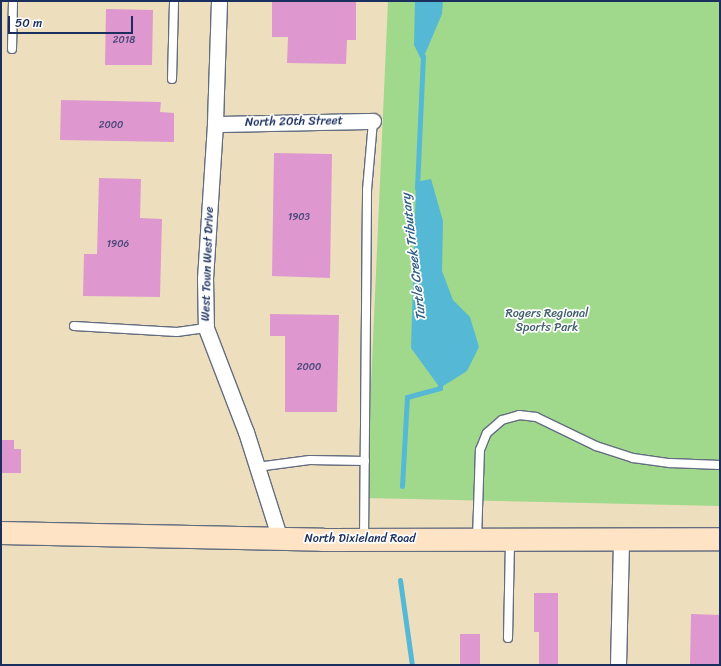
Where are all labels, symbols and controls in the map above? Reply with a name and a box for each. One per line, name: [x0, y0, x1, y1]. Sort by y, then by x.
scale bar: [10, 8, 135, 34]
text: 50 m: [15, 12, 42, 34]
house number: 2018: [113, 35, 135, 47]
street label: North 20th Street: [245, 114, 343, 130]
house number: 2000: [99, 120, 123, 132]
water label: Turtle Creek Tributary: [398, 193, 430, 321]
street label: West Town West Drive: [199, 206, 217, 322]
house number: 1903: [288, 212, 310, 224]
house number: 1906: [107, 239, 129, 251]
park label: Rogers Regional Sports Park: [505, 307, 589, 335]
house number: 2000: [297, 362, 321, 374]
street label: North Dixieland Road: [305, 532, 415, 546]

